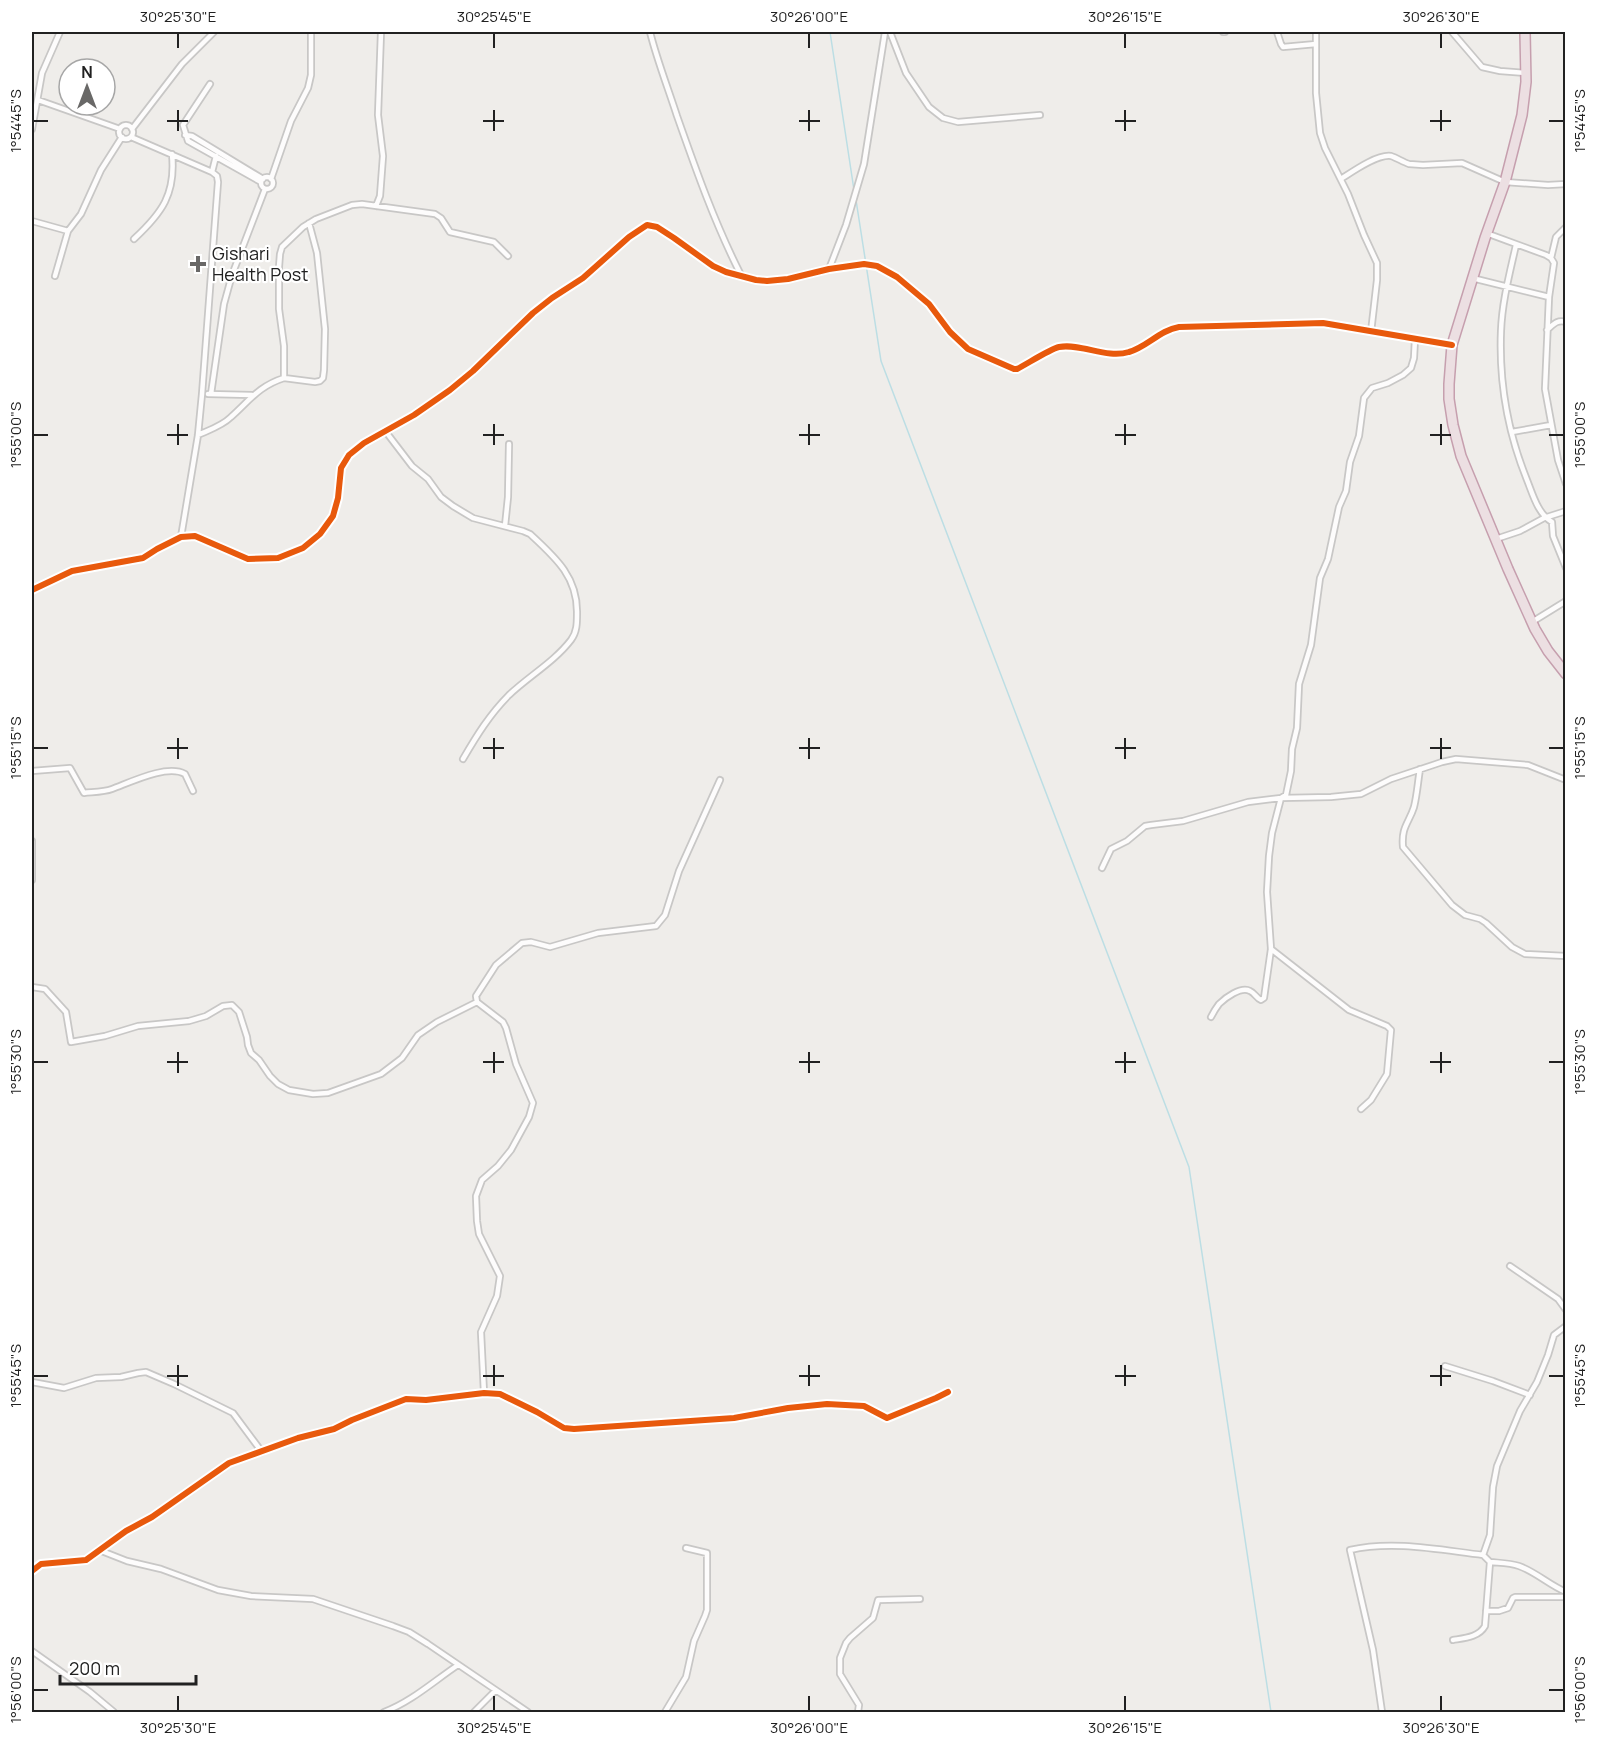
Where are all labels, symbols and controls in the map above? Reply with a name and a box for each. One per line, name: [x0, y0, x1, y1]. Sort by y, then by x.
text: 30°25'30"E: [140, 6, 216, 27]
text: 30°25'45"E: [457, 6, 531, 27]
text: 30°26'00"E: [770, 6, 848, 27]
text: 30°26'15"E: [1088, 6, 1162, 27]
text: 30°26'30"E: [1402, 6, 1480, 27]
north arrow: [57, 57, 117, 117]
text: N: [81, 61, 93, 83]
text: 1°54'45"S: [5, 89, 26, 153]
text: 1°54'45"S: [1569, 89, 1590, 153]
place label: Gishari Health Post: [212, 241, 308, 286]
marker: Gishari Health Post: [189, 255, 207, 273]
text: 1°55'00"S: [5, 402, 26, 468]
text: 1°55'00"S: [1569, 402, 1590, 468]
text: 1°55'15"S: [5, 717, 26, 779]
text: 1°55'15"S: [1569, 717, 1590, 779]
text: 1°55'30"S: [5, 1029, 26, 1095]
text: 1°55'30"S: [1569, 1029, 1590, 1095]
text: 1°55'45"S: [5, 1344, 26, 1408]
text: 1°55'45"S: [1569, 1344, 1590, 1408]
scale bar: [60, 1648, 196, 1686]
text: 1°56'00"S: [5, 1656, 26, 1724]
text: 200 m: [69, 1656, 120, 1680]
text: 1°56'00"S: [1569, 1656, 1590, 1724]
text: 30°25'30"E: [140, 1717, 216, 1738]
text: 30°25'45"E: [457, 1717, 531, 1738]
text: 30°26'00"E: [770, 1717, 848, 1738]
text: 30°26'15"E: [1088, 1717, 1162, 1738]
text: 30°26'30"E: [1402, 1717, 1480, 1738]

